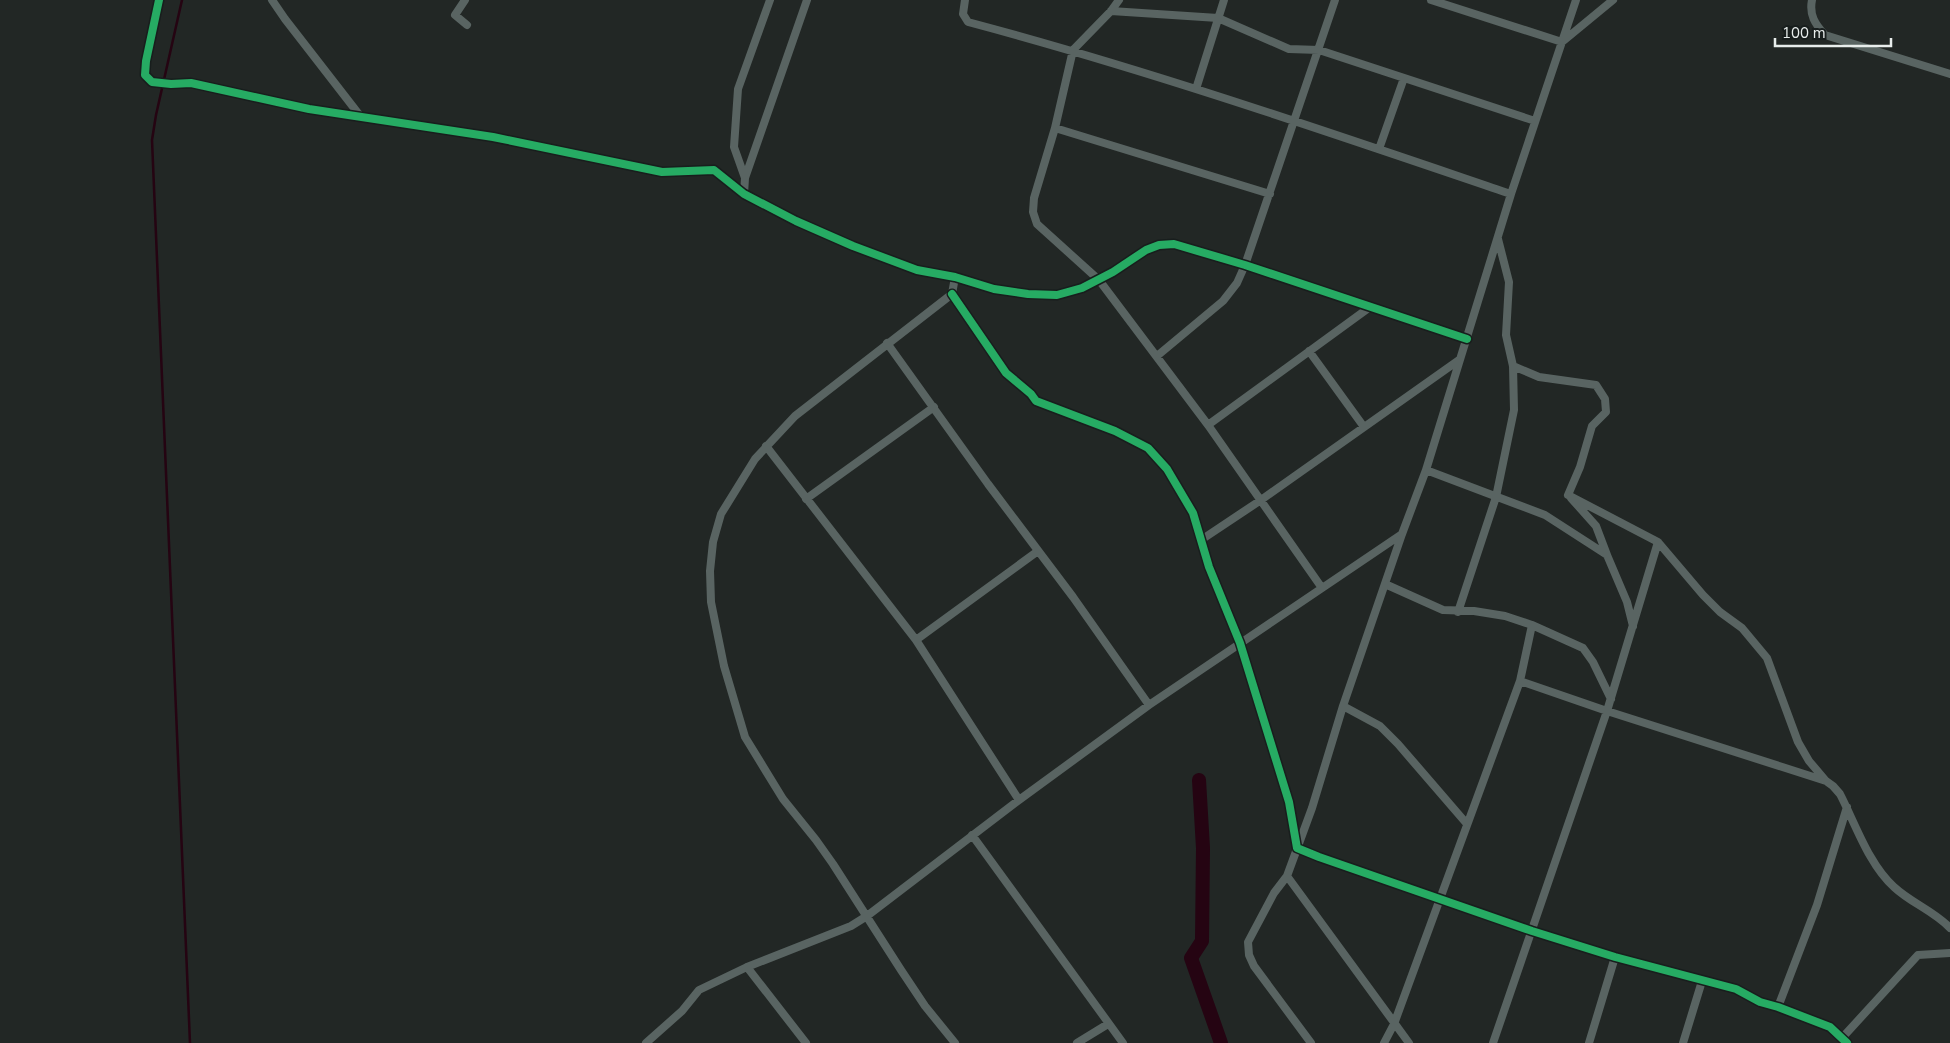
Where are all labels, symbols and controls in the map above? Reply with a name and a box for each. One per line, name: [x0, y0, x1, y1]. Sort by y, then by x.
scale bar: [1775, 15, 1891, 47]
text: 100 m: [1782, 23, 1826, 43]

